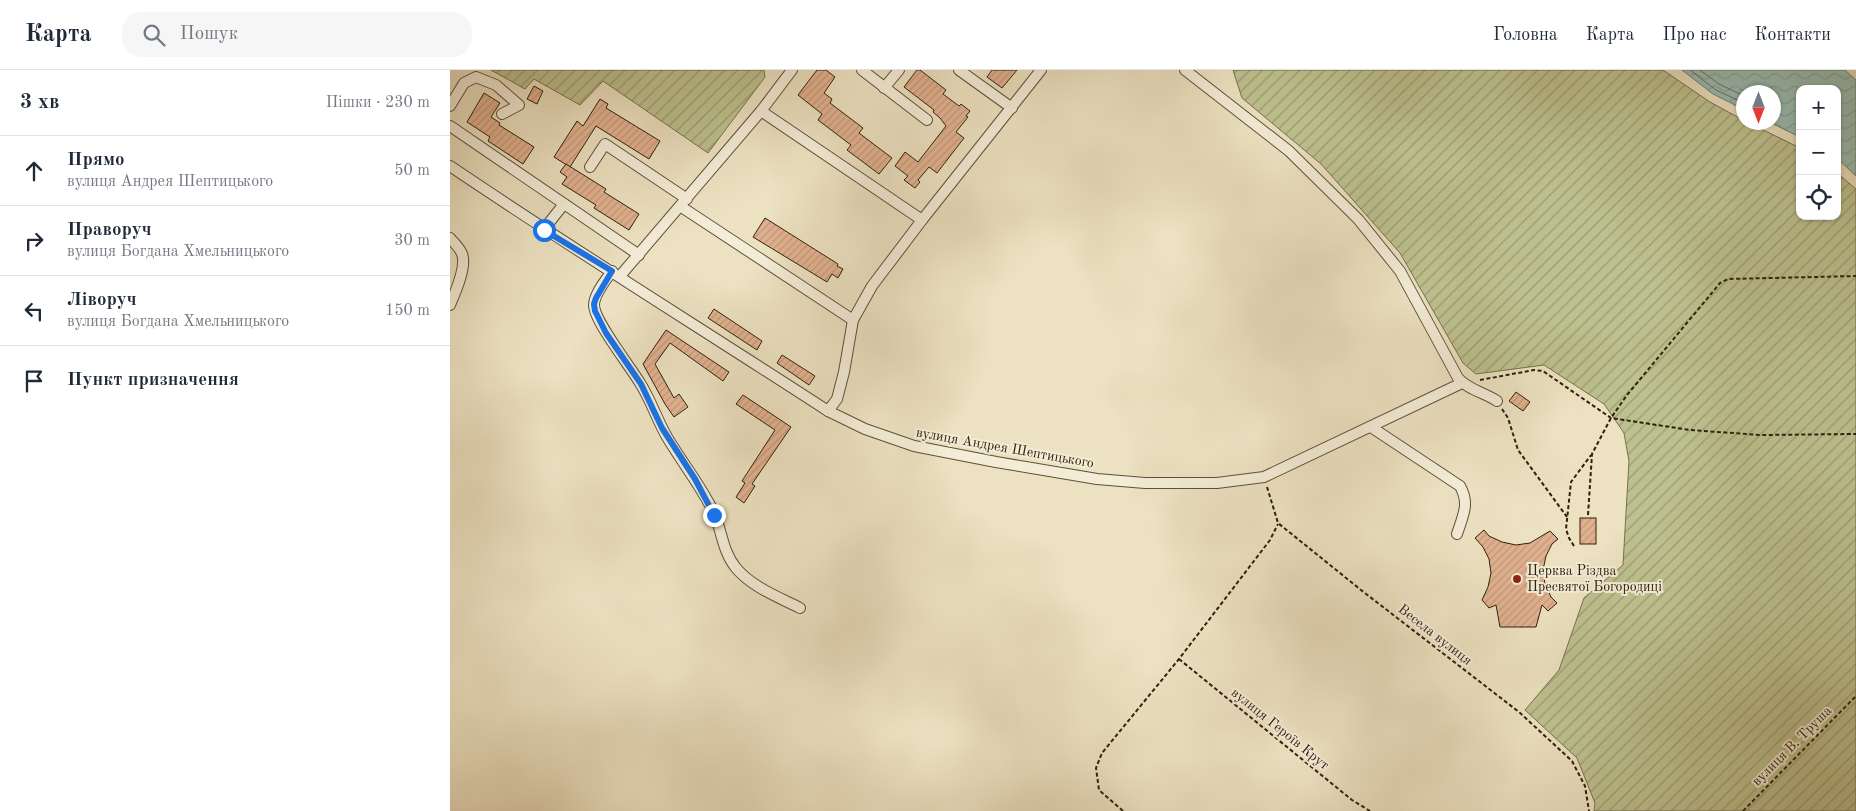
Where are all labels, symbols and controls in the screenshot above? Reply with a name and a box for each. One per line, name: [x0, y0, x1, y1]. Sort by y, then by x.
search box: [122, 12, 472, 57]
icon: search: [140, 21, 168, 49]
text: Карта: [25, 23, 92, 47]
text: Пошук: [180, 25, 238, 44]
text: Головна: [1493, 26, 1558, 44]
text: Карта: [1586, 26, 1634, 44]
text: Про нас: [1662, 26, 1727, 44]
text: Контакти: [1755, 26, 1831, 44]
north arrow: [1736, 85, 1781, 130]
map controls: [1796, 85, 1841, 220]
button: +: [1796, 85, 1841, 130]
text: 3 хв: [20, 92, 59, 113]
text: Пішки · 230 m: [326, 95, 430, 111]
button: −: [1796, 130, 1841, 175]
text: Прямо: [67, 151, 125, 170]
icon: ahead: [20, 157, 48, 185]
text: 50 m: [394, 163, 430, 179]
text: вулиця Андрея Шептицького: [67, 174, 273, 190]
button: locate: [1796, 175, 1841, 220]
route start: [533, 219, 556, 242]
text: Праворуч: [67, 221, 152, 240]
icon: right: [20, 227, 48, 255]
text: 30 m: [394, 233, 430, 249]
text: вулиця Богдана Хмельницького: [67, 244, 289, 260]
text: Ліворуч: [67, 291, 137, 310]
icon: left: [20, 297, 48, 325]
text: 150 m: [385, 303, 430, 319]
text: вулиця Богдана Хмельницького: [67, 314, 289, 330]
icon: arrive: [20, 367, 48, 395]
text: Пункт призначення: [67, 371, 239, 390]
street label: вулиця Андрея Шептицького: [915, 425, 1095, 471]
route end: [703, 504, 726, 527]
place label: Церква Різдва Пресвятої Богородиці: [1527, 564, 1662, 594]
marker: Церква Різдва Пресвятої Богородиці: [1511, 573, 1523, 585]
street label: Весела вулиця: [1395, 602, 1475, 668]
street label: вулиця Героїв Крут: [1228, 685, 1332, 773]
street label: вулиця В. Труша: [1749, 703, 1835, 789]

